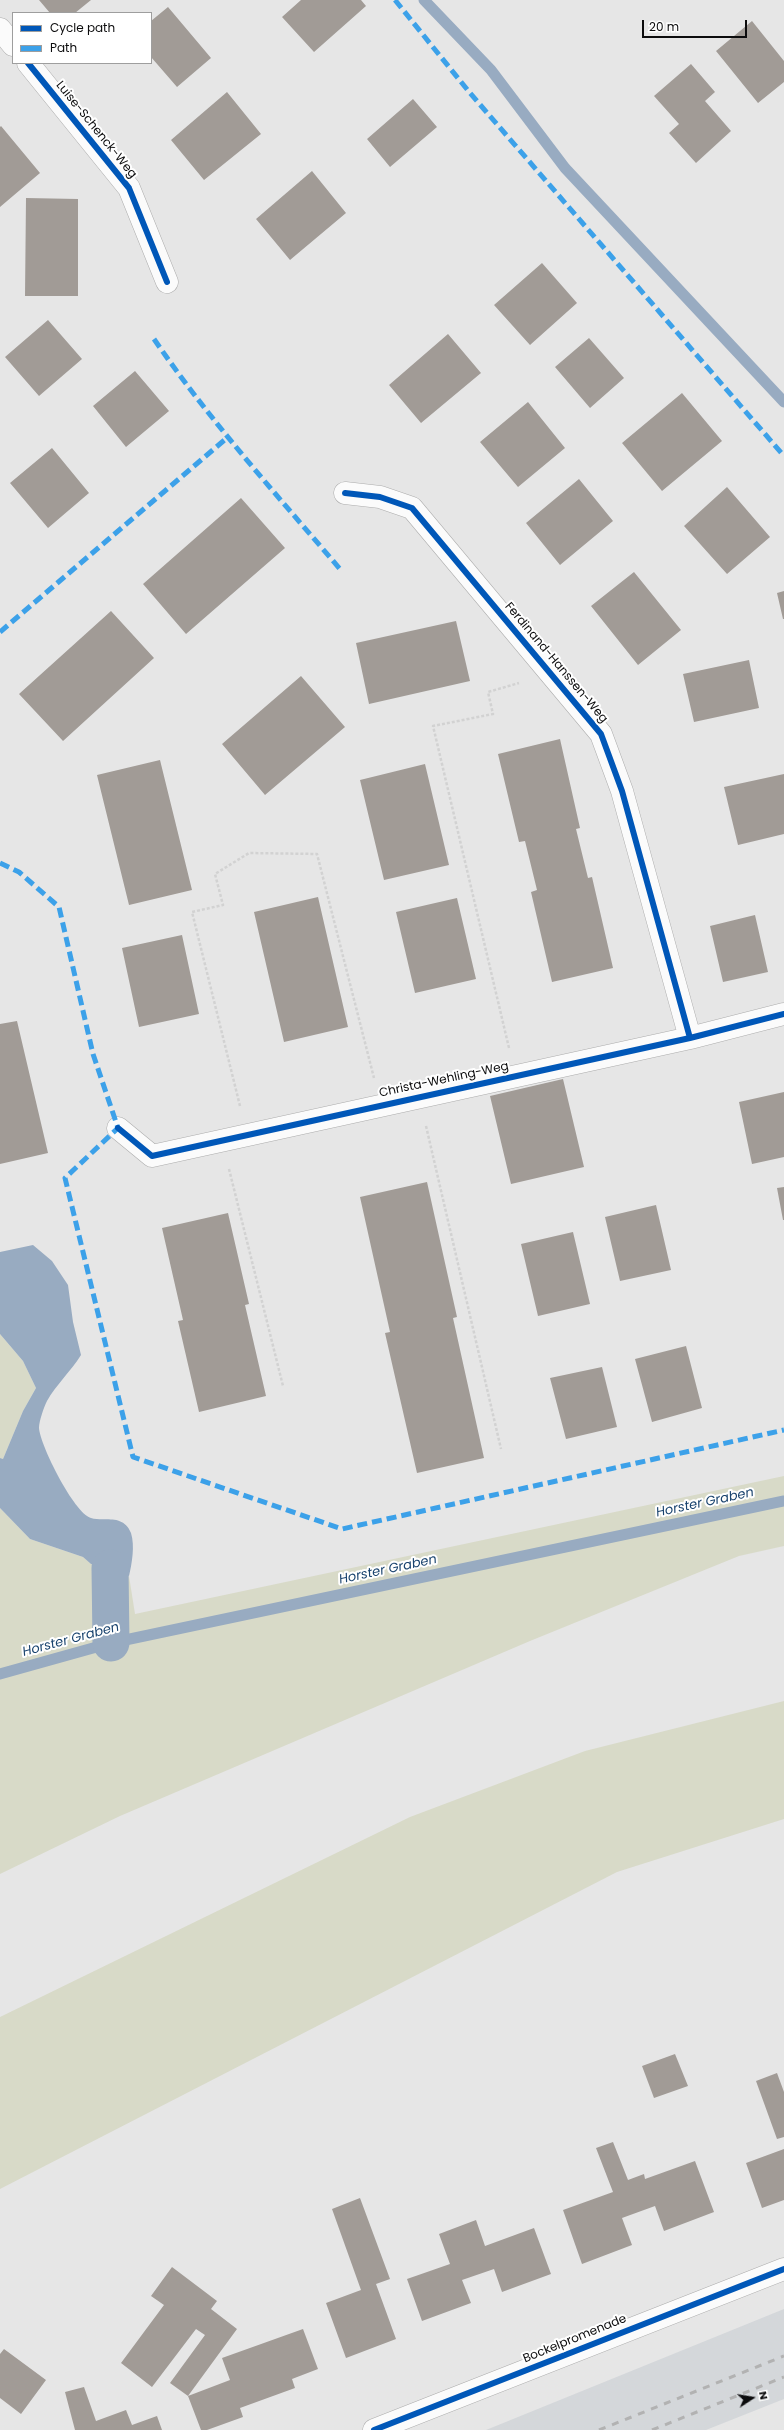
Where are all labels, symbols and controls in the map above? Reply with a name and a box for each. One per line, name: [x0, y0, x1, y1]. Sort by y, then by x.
legend: [12, 12, 152, 64]
scale bar: [644, 12, 749, 38]
text: 20 m: [649, 18, 679, 35]
text: Cycle path: [50, 19, 115, 36]
text: Path: [50, 39, 77, 56]
street label: Luise-Schenck-Weg: [52, 79, 140, 181]
street label: Ferdinand-Hanssen-Weg: [501, 600, 611, 726]
street label: Christa-Wehling-Weg: [378, 1059, 510, 1101]
water label: Horster Graben: [655, 1485, 755, 1521]
water label: Horster Graben: [338, 1552, 438, 1588]
water label: Horster Graben: [21, 1620, 121, 1660]
street label: Bockelpromenade: [521, 2312, 629, 2366]
north arrow: [732, 2378, 772, 2418]
text: N: [755, 2390, 772, 2401]

